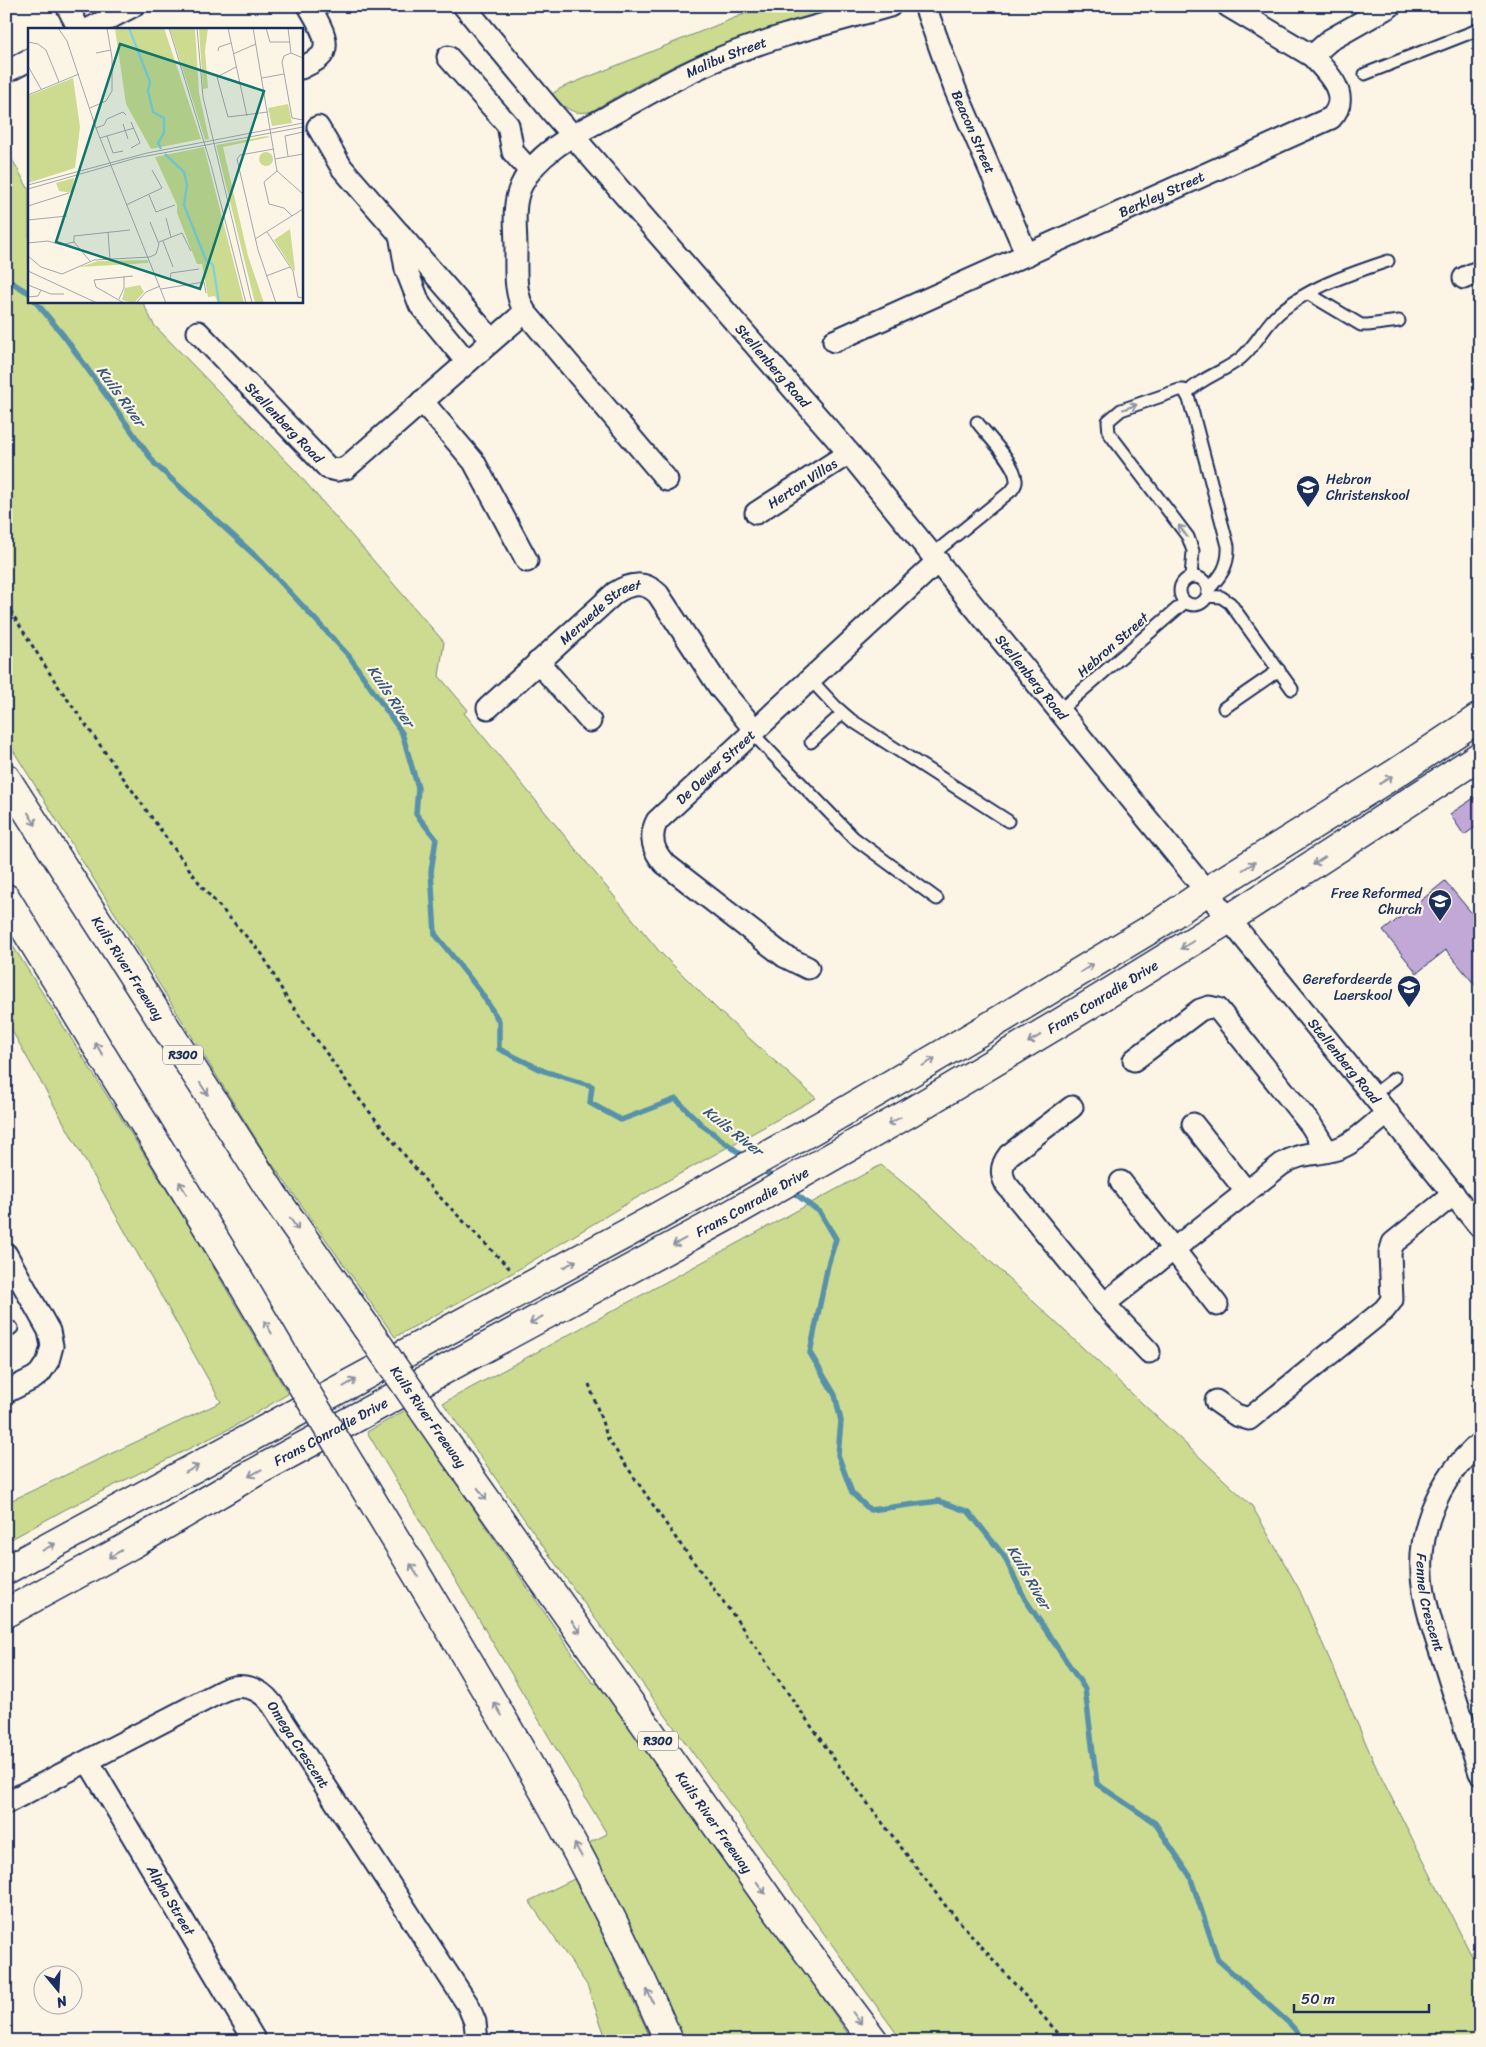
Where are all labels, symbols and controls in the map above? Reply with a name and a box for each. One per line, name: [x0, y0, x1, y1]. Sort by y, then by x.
inset map: [28, 28, 302, 302]
street label: Malibu Street: [681, 29, 770, 85]
street label: Beacon Street: [944, 86, 1003, 178]
street label: Berkley Street: [1114, 164, 1209, 224]
street label: Stellenberg Road: [729, 318, 818, 415]
water label: Kuils River: [90, 360, 154, 434]
street label: Stellenberg Road: [239, 376, 331, 470]
one-way arrow: [1122, 401, 1138, 411]
street label: Herton Villas: [762, 451, 843, 515]
place label: Hebron Christenskool: [1326, 467, 1410, 508]
school or university icon: Hebron Christenskool: [1295, 474, 1321, 508]
one-way arrow: [1178, 524, 1188, 538]
street label: Merwede Street: [553, 572, 642, 651]
street label: Hebron Street: [1071, 605, 1156, 684]
street label: Stellenberg Road: [989, 628, 1076, 727]
water label: Kuils River: [361, 660, 423, 735]
street label: De Oewer Street: [670, 723, 761, 811]
one-way arrow: [1379, 774, 1393, 785]
one-way arrow: [28, 811, 38, 825]
one-way arrow: [1313, 856, 1327, 866]
one-way arrow: [1241, 861, 1255, 871]
place label: Free Reformed Church: [1331, 881, 1424, 922]
school or university icon: Free Reformed Church: [1427, 888, 1453, 922]
street label: Kuils River Freeway: [85, 911, 171, 1026]
one-way arrow: [1181, 940, 1195, 950]
street label: Frans Conradie Drive: [1042, 953, 1163, 1041]
one-way arrow: [1079, 962, 1093, 972]
place label: Gerefordeerde Laerskool: [1303, 967, 1393, 1008]
school or university icon: Gerefordeerde Laerskool: [1396, 974, 1422, 1008]
street label: Stellenberg Road: [1301, 1012, 1388, 1111]
one-way arrow: [1027, 1034, 1041, 1044]
one-way arrow: [93, 1043, 103, 1057]
road number: R300: [163, 1046, 203, 1064]
one-way arrow: [922, 1056, 936, 1066]
one-way arrow: [200, 1081, 210, 1095]
water label: Kuils River: [697, 1099, 771, 1165]
one-way arrow: [887, 1117, 902, 1127]
street label: Frans Conradie Drive: [691, 1160, 814, 1244]
one-way arrow: [178, 1181, 188, 1195]
one-way arrow: [289, 1217, 299, 1231]
one-way arrow: [672, 1238, 687, 1247]
one-way arrow: [562, 1259, 577, 1269]
one-way arrow: [529, 1315, 544, 1325]
one-way arrow: [262, 1320, 272, 1334]
street label: Kuils River Freeway: [383, 1360, 473, 1474]
one-way arrow: [342, 1378, 357, 1388]
street label: Frans Conradie Drive: [269, 1390, 393, 1473]
one-way arrow: [184, 1464, 199, 1474]
one-way arrow: [248, 1468, 263, 1478]
one-way arrow: [477, 1487, 487, 1501]
water label: Kuils River: [1000, 1540, 1059, 1616]
one-way arrow: [41, 1542, 56, 1551]
one-way arrow: [107, 1549, 122, 1559]
street label: Fennel Crescent: [1409, 1553, 1452, 1655]
one-way arrow: [408, 1563, 418, 1577]
one-way arrow: [571, 1619, 581, 1633]
street label: Omega Crescent: [260, 1696, 336, 1793]
one-way arrow: [492, 1703, 502, 1717]
road number: R300: [638, 1732, 678, 1750]
street label: Kuils River Freeway: [669, 1766, 760, 1879]
one-way arrow: [573, 1843, 583, 1858]
street label: Alpha Street: [140, 1859, 203, 1942]
one-way arrow: [756, 1881, 766, 1895]
north arrow: [32, 1964, 82, 2014]
scale bar: [1294, 1982, 1428, 2014]
text: 50 m: [1301, 1986, 1336, 2012]
text: N: [53, 1988, 71, 2015]
one-way arrow: [644, 1989, 654, 2004]
one-way arrow: [852, 2011, 863, 2024]

